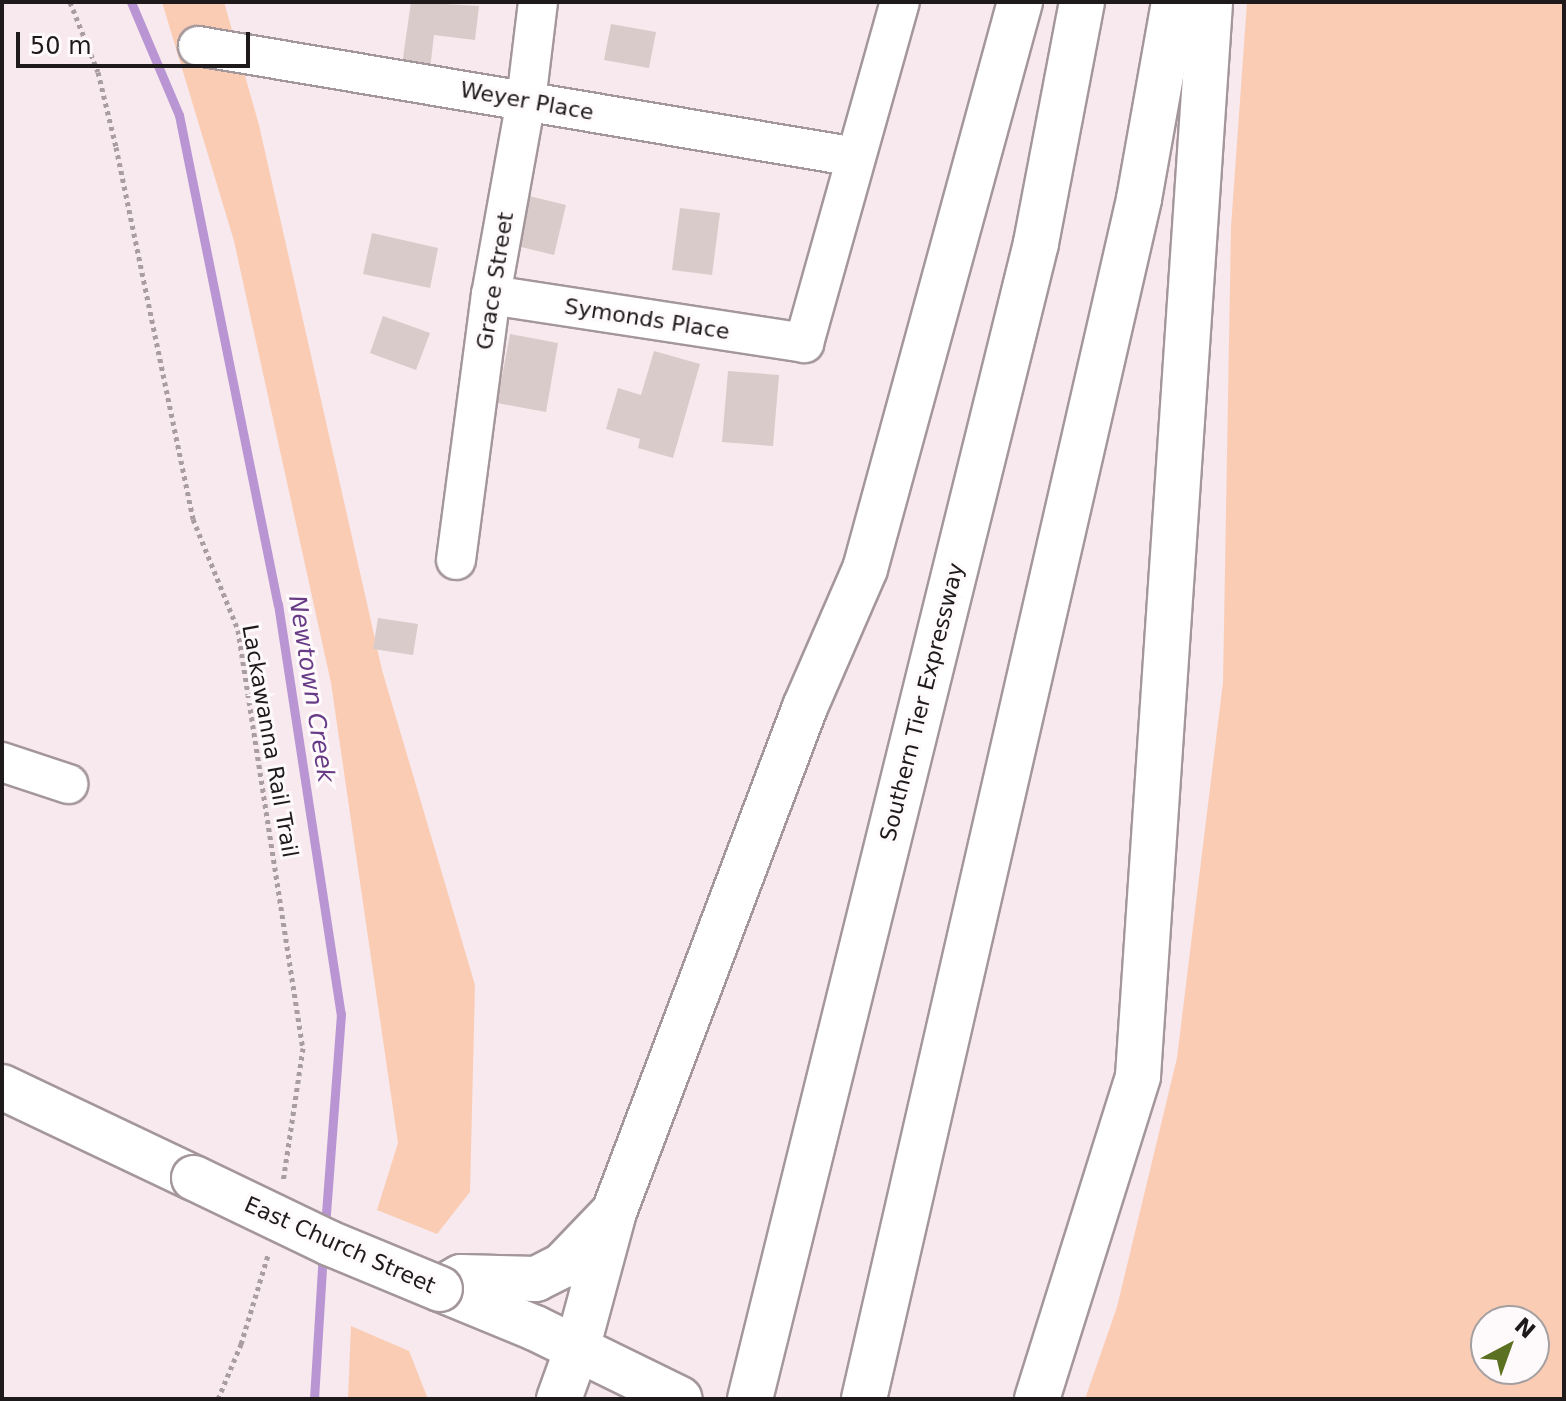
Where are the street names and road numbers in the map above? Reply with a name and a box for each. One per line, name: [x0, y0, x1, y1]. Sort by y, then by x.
street label: Weyer Place: [458, 76, 596, 126]
street label: Grace Street: [471, 210, 519, 352]
street label: Symonds Place: [563, 293, 731, 345]
street label: Southern Tier Expressway: [875, 560, 969, 844]
street label: Lackawanna Rail Trail: [237, 623, 303, 859]
street label: East Church Street: [240, 1191, 440, 1299]

